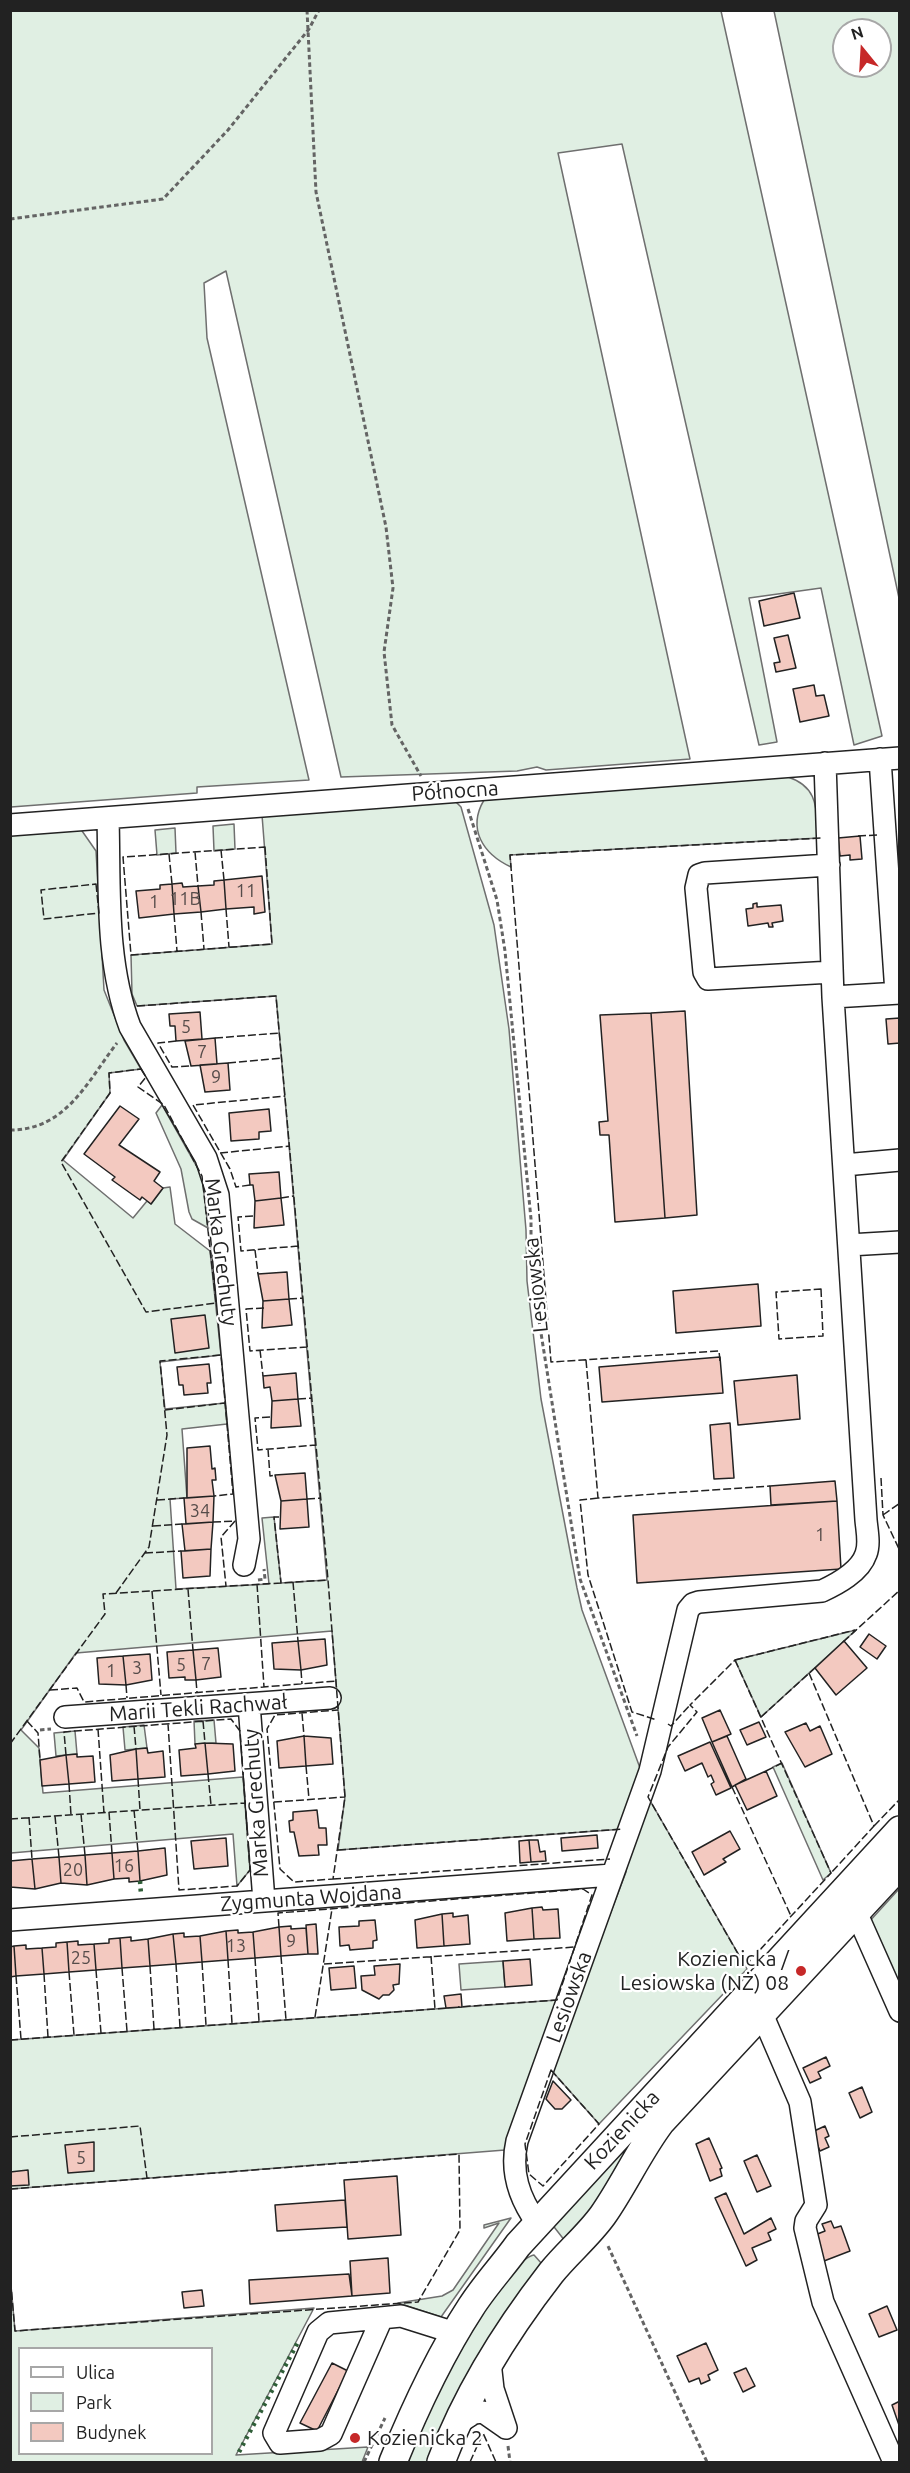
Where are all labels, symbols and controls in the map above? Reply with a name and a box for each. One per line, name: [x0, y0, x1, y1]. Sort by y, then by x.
north arrow: [832, 18, 892, 78]
text: N: [849, 22, 866, 43]
street label: Północna: [411, 775, 499, 807]
house number: 11: [236, 880, 256, 902]
house number: 11B: [169, 888, 201, 910]
house number: 1: [149, 891, 159, 913]
house number: 5: [181, 1016, 191, 1038]
house number: 7: [197, 1041, 207, 1063]
house number: 9: [211, 1066, 221, 1088]
street label: Marka Grechuty: [199, 1177, 243, 1327]
street label: Lesiowska: [518, 1236, 554, 1334]
house number: 34: [190, 1500, 210, 1522]
house number: 1: [815, 1524, 825, 1546]
house number: 7: [201, 1653, 211, 1675]
house number: 5: [176, 1654, 186, 1676]
house number: 3: [132, 1657, 142, 1679]
house number: 1: [106, 1660, 116, 1682]
street label: Marii Tekli Rachwał: [108, 1689, 288, 1727]
street label: Marka Grechuty: [238, 1728, 274, 1878]
house number: 16: [114, 1855, 134, 1877]
house number: 20: [63, 1859, 83, 1881]
street label: Zygmunta Wojdana: [219, 1879, 403, 1917]
house number: 9: [286, 1930, 296, 1952]
house number: 13: [226, 1935, 246, 1957]
place label: Kozienicka / Lesiowska (NŻ) 08: [620, 1946, 789, 1996]
house number: 25: [71, 1947, 91, 1969]
street label: Lesiowska: [541, 1948, 597, 2046]
marker: Kozienicka / Lesiowska (NŻ) 08: [794, 1964, 808, 1978]
street label: Kozienicka: [579, 2085, 665, 2175]
house number: 5: [76, 2147, 86, 2169]
legend: [18, 2347, 213, 2455]
text: Ulica: [76, 2362, 115, 2382]
text: Park: [76, 2392, 112, 2412]
text: Budynek: [76, 2422, 146, 2442]
place label: Kozienicka 2: [367, 2425, 483, 2451]
marker: Kozienicka 2: [348, 2431, 362, 2445]

